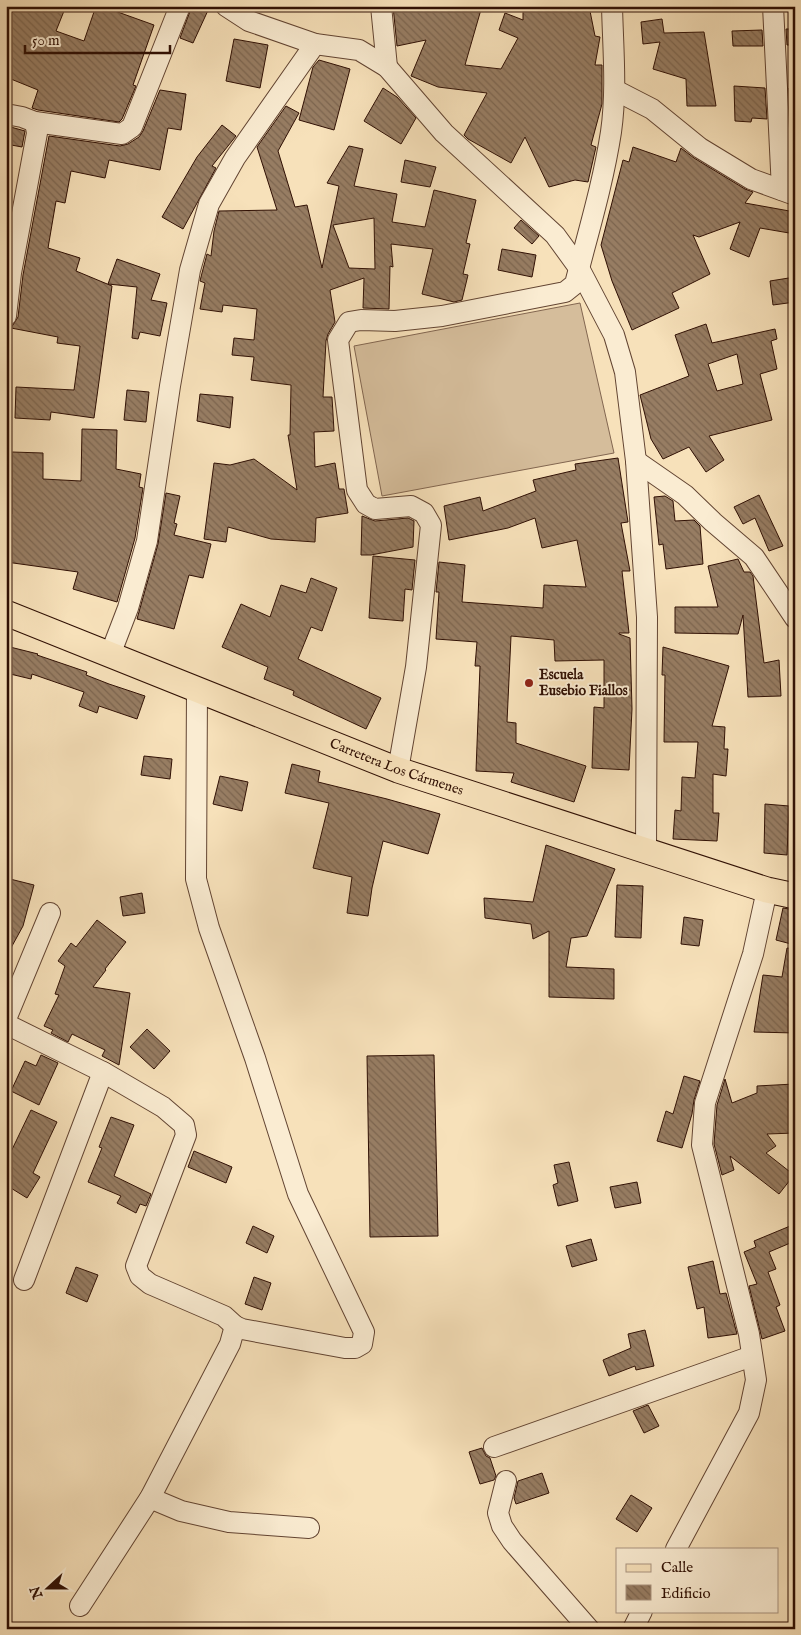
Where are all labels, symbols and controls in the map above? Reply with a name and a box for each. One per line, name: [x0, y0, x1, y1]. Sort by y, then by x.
scale bar: [25, 22, 170, 54]
text: 50 m: [32, 31, 60, 50]
place label: Escuela Eusebio Fiallos: [539, 666, 628, 700]
marker: Escuela Eusebio Fiallos: [523, 677, 535, 689]
street label: Carretera Los Cármenes: [327, 735, 466, 800]
legend: [616, 1548, 778, 1612]
text: Calle: [661, 1558, 693, 1577]
north arrow: [22, 1562, 72, 1612]
text: N: [26, 1583, 48, 1602]
text: Edificio: [661, 1584, 711, 1603]

